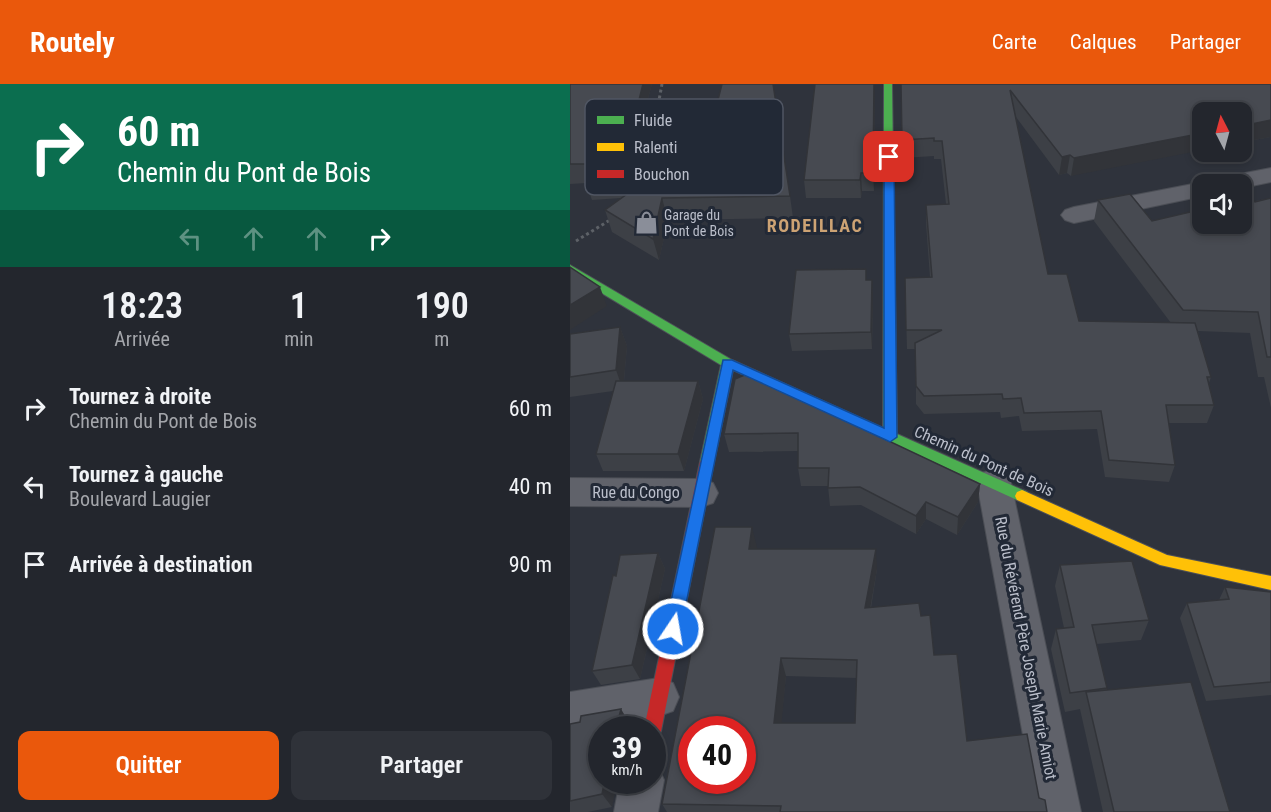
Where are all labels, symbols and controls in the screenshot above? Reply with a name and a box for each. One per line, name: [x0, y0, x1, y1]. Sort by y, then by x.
text: Routely: [30, 26, 115, 59]
text: Carte: [992, 30, 1037, 54]
text: Calques: [1070, 30, 1137, 54]
text: Partager: [1170, 30, 1241, 54]
legend: [585, 99, 783, 195]
north arrow: [1192, 102, 1252, 162]
map controls: [1192, 102, 1252, 234]
text: 60 m: [117, 107, 200, 156]
icon: right: [18, 108, 96, 186]
text: Fluide: [634, 111, 672, 130]
pin: [863, 131, 914, 182]
text: Ralenti: [634, 138, 677, 157]
icon: arrive: [872, 140, 905, 173]
text: Chemin du Pont de Bois: [117, 157, 371, 189]
text: Bouchon: [634, 165, 689, 184]
button: sound: [1192, 174, 1252, 234]
place label: Garage du Pont de Bois: [664, 207, 734, 239]
shop icon: Garage du Pont de Bois: [633, 210, 659, 236]
district label: RODEILLAC: [767, 215, 863, 236]
icon: left: [174, 222, 207, 255]
icon: ahead: [237, 222, 270, 255]
icon: ahead: [300, 222, 333, 255]
icon: right: [363, 222, 396, 255]
text: 18:23: [101, 285, 183, 327]
text: 1: [290, 285, 308, 327]
text: 190: [415, 285, 469, 327]
text: Arrivée: [114, 327, 170, 351]
text: min: [284, 327, 313, 351]
text: m: [434, 327, 449, 351]
text: Tournez à droite: [69, 384, 211, 409]
icon: right: [18, 392, 51, 425]
text: 60 m: [509, 396, 552, 421]
text: Chemin du Pont de Bois: [69, 409, 257, 433]
street label: Chemin du Pont de Bois: [911, 422, 1057, 500]
text: Tournez à gauche: [69, 462, 223, 487]
icon: left: [18, 470, 51, 503]
text: 40 m: [509, 474, 552, 499]
street label: Rue du Congo: [592, 483, 680, 502]
text: Boulevard Laugier: [69, 487, 211, 511]
street label: Rue du Révérend Père Joseph Marie Amiot: [991, 515, 1061, 781]
icon: arrive: [18, 548, 51, 581]
text: Arrivée à destination: [69, 552, 253, 577]
text: 90 m: [509, 552, 552, 577]
position arrow: [641, 597, 705, 661]
speed limit sign: 40: [678, 716, 756, 794]
text: 39: [612, 730, 642, 765]
button: Quitter: [18, 731, 279, 800]
button: Partager: [291, 731, 552, 800]
text: km/h: [612, 761, 642, 779]

